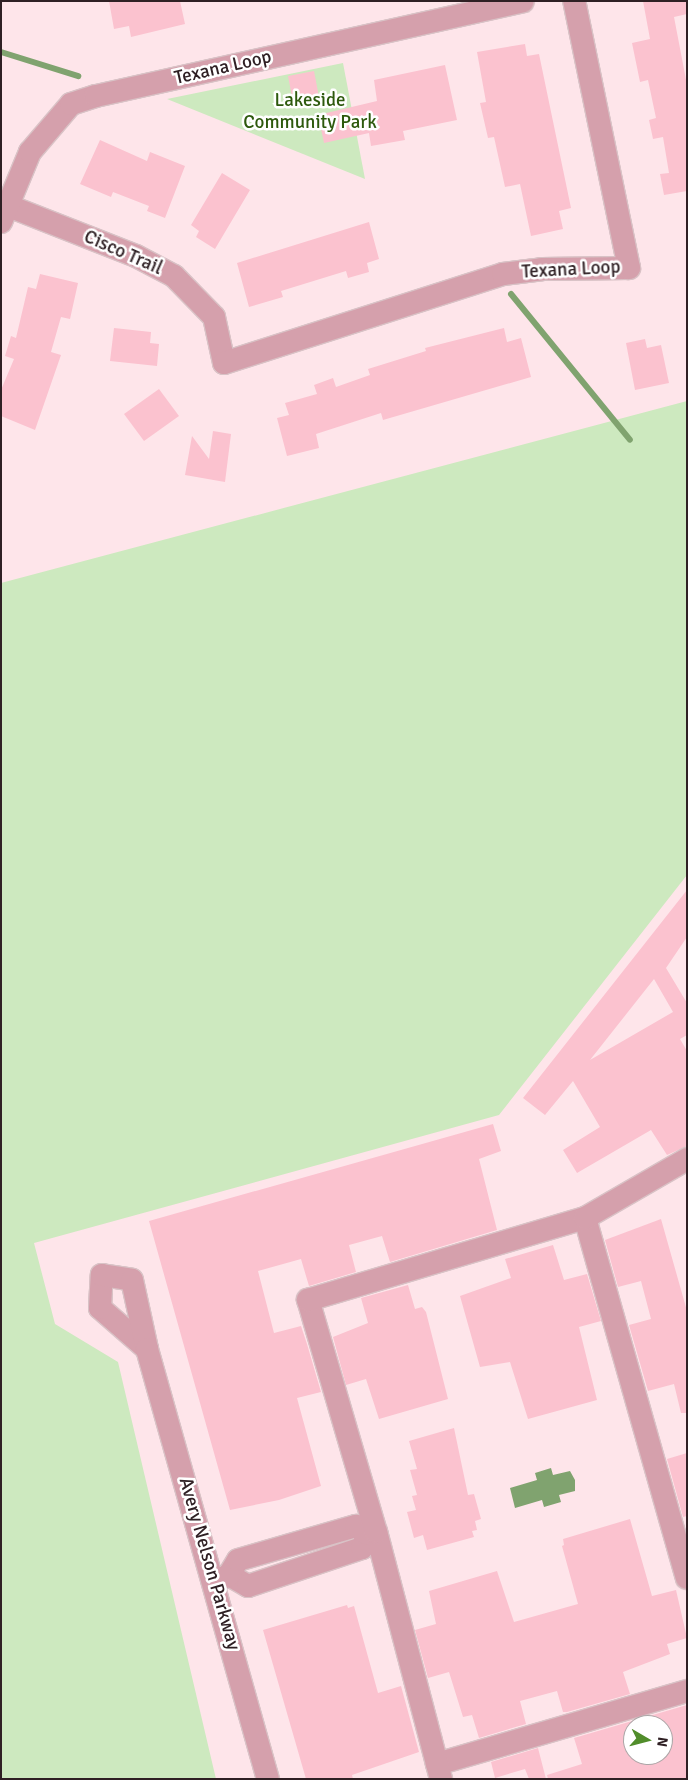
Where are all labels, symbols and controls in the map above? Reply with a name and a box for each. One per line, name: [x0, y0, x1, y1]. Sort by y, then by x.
street label: Texana Loop: [172, 46, 274, 90]
park label: Lakeside Community Park: [243, 90, 377, 134]
street label: Cisco Trail: [80, 226, 166, 280]
street label: Texana Loop: [521, 256, 621, 284]
street label: Avery Nelson Parkway: [173, 1475, 245, 1653]
north arrow: [623, 1715, 673, 1765]
text: N: [653, 1736, 671, 1748]

